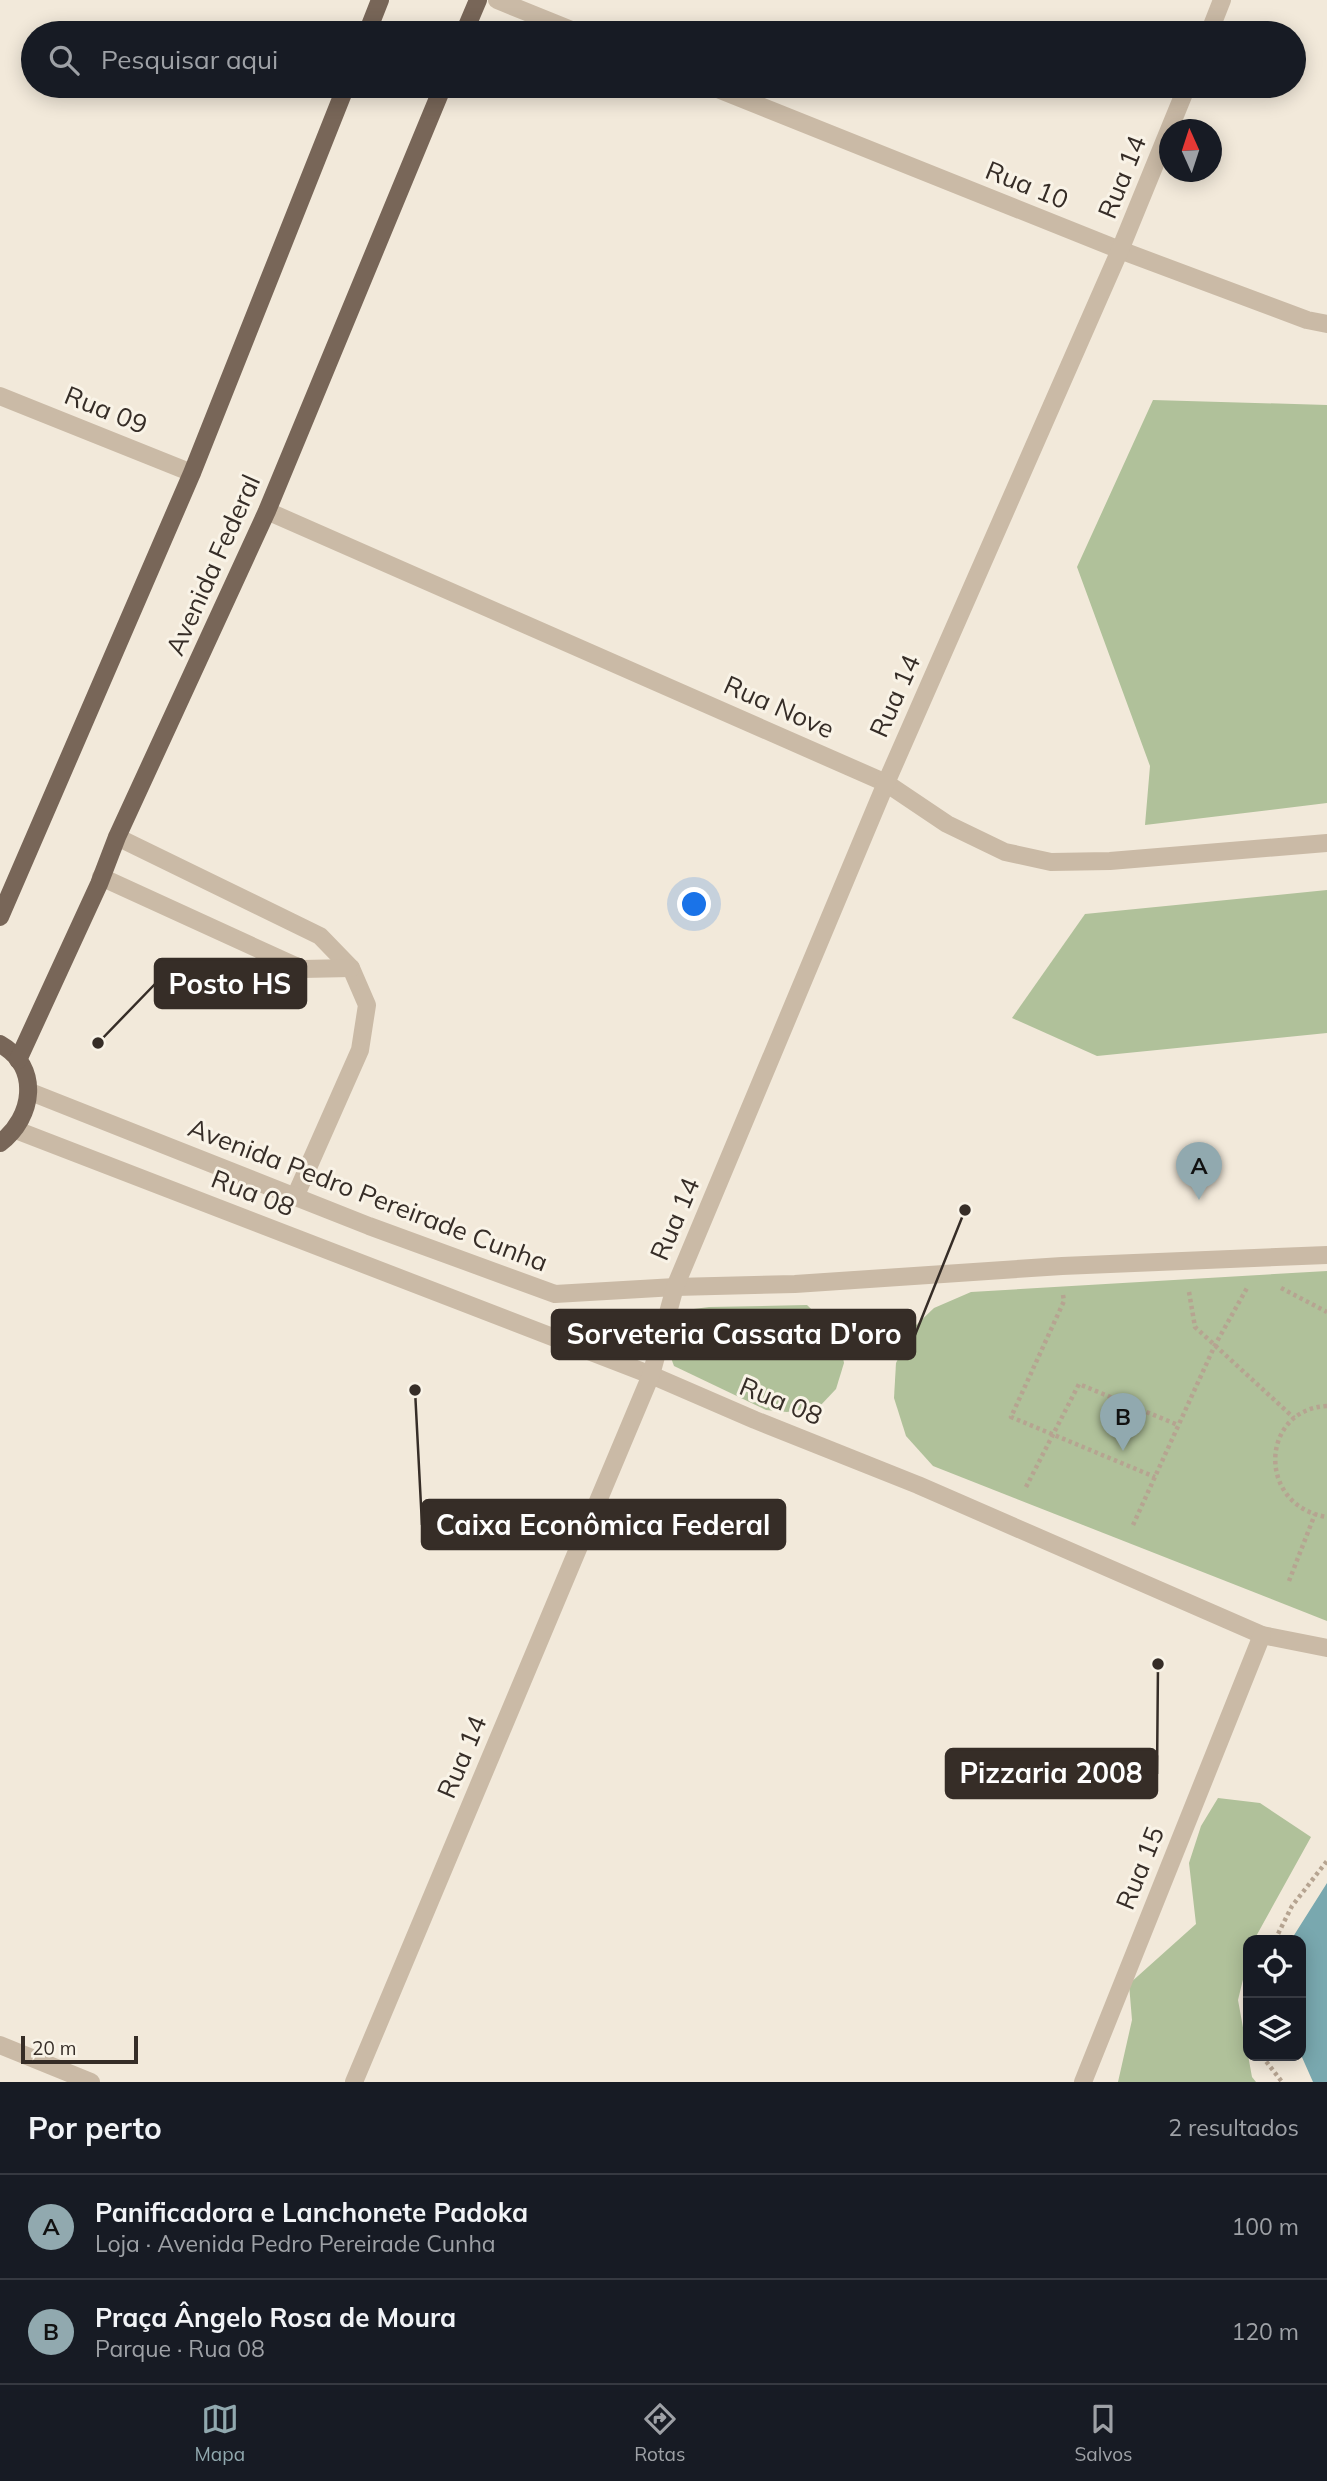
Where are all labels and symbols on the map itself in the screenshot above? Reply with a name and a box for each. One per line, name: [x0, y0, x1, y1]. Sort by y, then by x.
north arrow: [1159, 119, 1222, 182]
street label: Rua 14: [1090, 130, 1153, 223]
street label: Rua 10: [981, 153, 1074, 216]
street label: Rua 09: [60, 378, 153, 441]
street label: Avenida Federal: [158, 469, 267, 660]
street label: Rua 14: [862, 650, 927, 742]
street label: Rua Nove: [719, 668, 839, 745]
your location: [677, 887, 711, 921]
callout: Posto HS: [155, 959, 306, 1008]
text: Posto HS: [169, 966, 291, 1001]
street label: Avenida Pedro Pereirade Cunha: [184, 1111, 553, 1279]
pin: A: [1176, 1142, 1222, 1200]
street label: Rua 08: [207, 1162, 300, 1223]
street label: Rua 14: [642, 1173, 707, 1265]
callout: Sorveteria Cassata D'oro: [552, 1310, 915, 1359]
text: Sorveteria Cassata D'oro: [566, 1316, 902, 1351]
street label: Rua 08: [735, 1369, 828, 1432]
pin: B: [1100, 1393, 1146, 1451]
callout: Caixa Econômica Federal: [422, 1500, 785, 1549]
text: Caixa Econômica Federal: [436, 1507, 770, 1542]
street label: Rua 14: [429, 1711, 494, 1803]
callout: Pizzaria 2008: [946, 1749, 1157, 1798]
text: Pizzaria 2008: [959, 1755, 1143, 1790]
street label: Rua 15: [1108, 1821, 1171, 1914]
scale bar: [21, 2033, 138, 2065]

